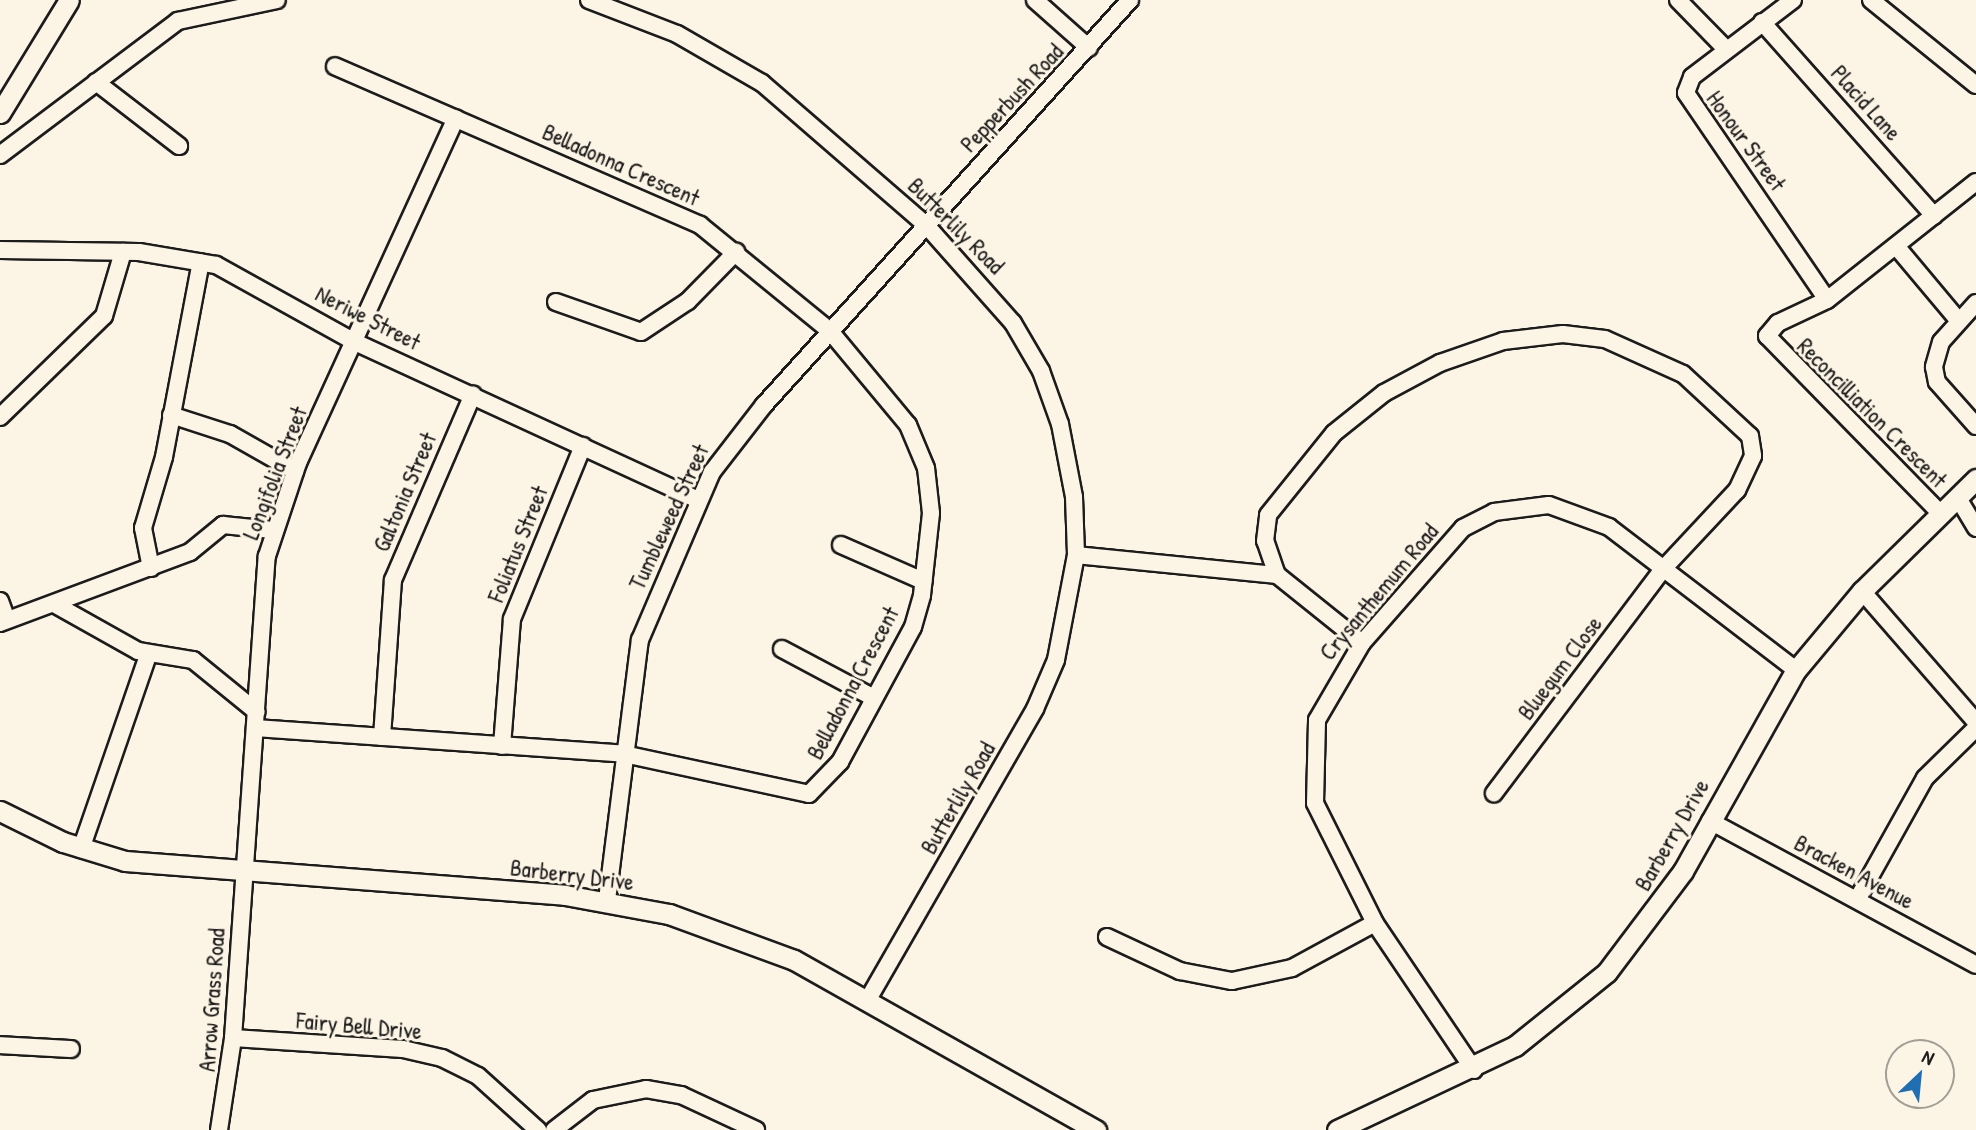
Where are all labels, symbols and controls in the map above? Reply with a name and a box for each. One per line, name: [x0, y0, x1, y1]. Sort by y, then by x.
street label: Pepperbush Road: [955, 38, 1069, 158]
street label: Placid Lane: [1825, 60, 1907, 146]
street label: Honour Street: [1701, 86, 1791, 196]
street label: Belladonna Crescent: [538, 118, 704, 212]
street label: Butterlily Road: [902, 172, 1010, 280]
street label: Neriwe Street: [311, 280, 425, 356]
street label: Reconcilliation Crescent: [1791, 332, 1953, 494]
street label: Longifolia Street: [237, 403, 313, 543]
street label: Galtonia Street: [368, 428, 442, 556]
street label: Tumbleweed Street: [623, 440, 715, 594]
street label: Foliatus Street: [482, 482, 554, 606]
street label: Crysanthemum Road: [1314, 518, 1444, 666]
street label: Belladonna Crescent: [801, 602, 905, 764]
street label: Bluegum Close: [1512, 611, 1608, 725]
street label: Butterlily Road: [915, 737, 1001, 859]
street label: Barberry Drive: [1629, 774, 1715, 896]
street label: Bracken Avenue: [1790, 829, 1918, 915]
street label: Barberry Drive: [509, 854, 635, 896]
street label: Arrow Grass Road: [193, 927, 231, 1073]
street label: Fairy Bell Drive: [295, 1007, 423, 1045]
north arrow: [1885, 1039, 1955, 1109]
text: N: [1918, 1043, 1939, 1071]

